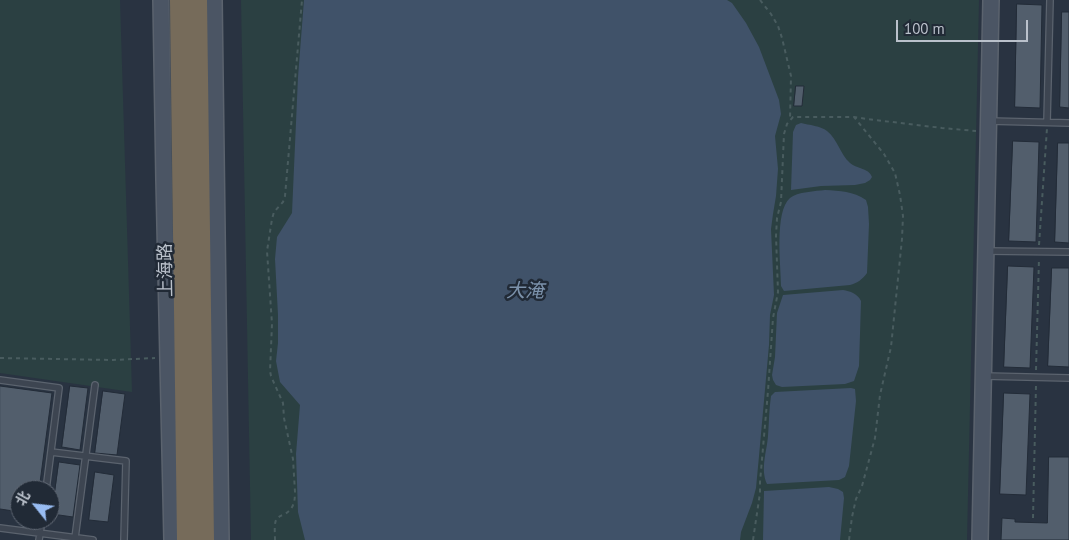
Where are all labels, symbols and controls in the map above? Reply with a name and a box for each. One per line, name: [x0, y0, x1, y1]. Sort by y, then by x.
scale bar: [899, 10, 1032, 42]
text: 100 m: [904, 19, 945, 38]
street label: 上海路: [155, 243, 177, 297]
water label: 大淹: [506, 281, 544, 303]
north arrow: [10, 480, 60, 530]
text: 北: [11, 488, 34, 509]

